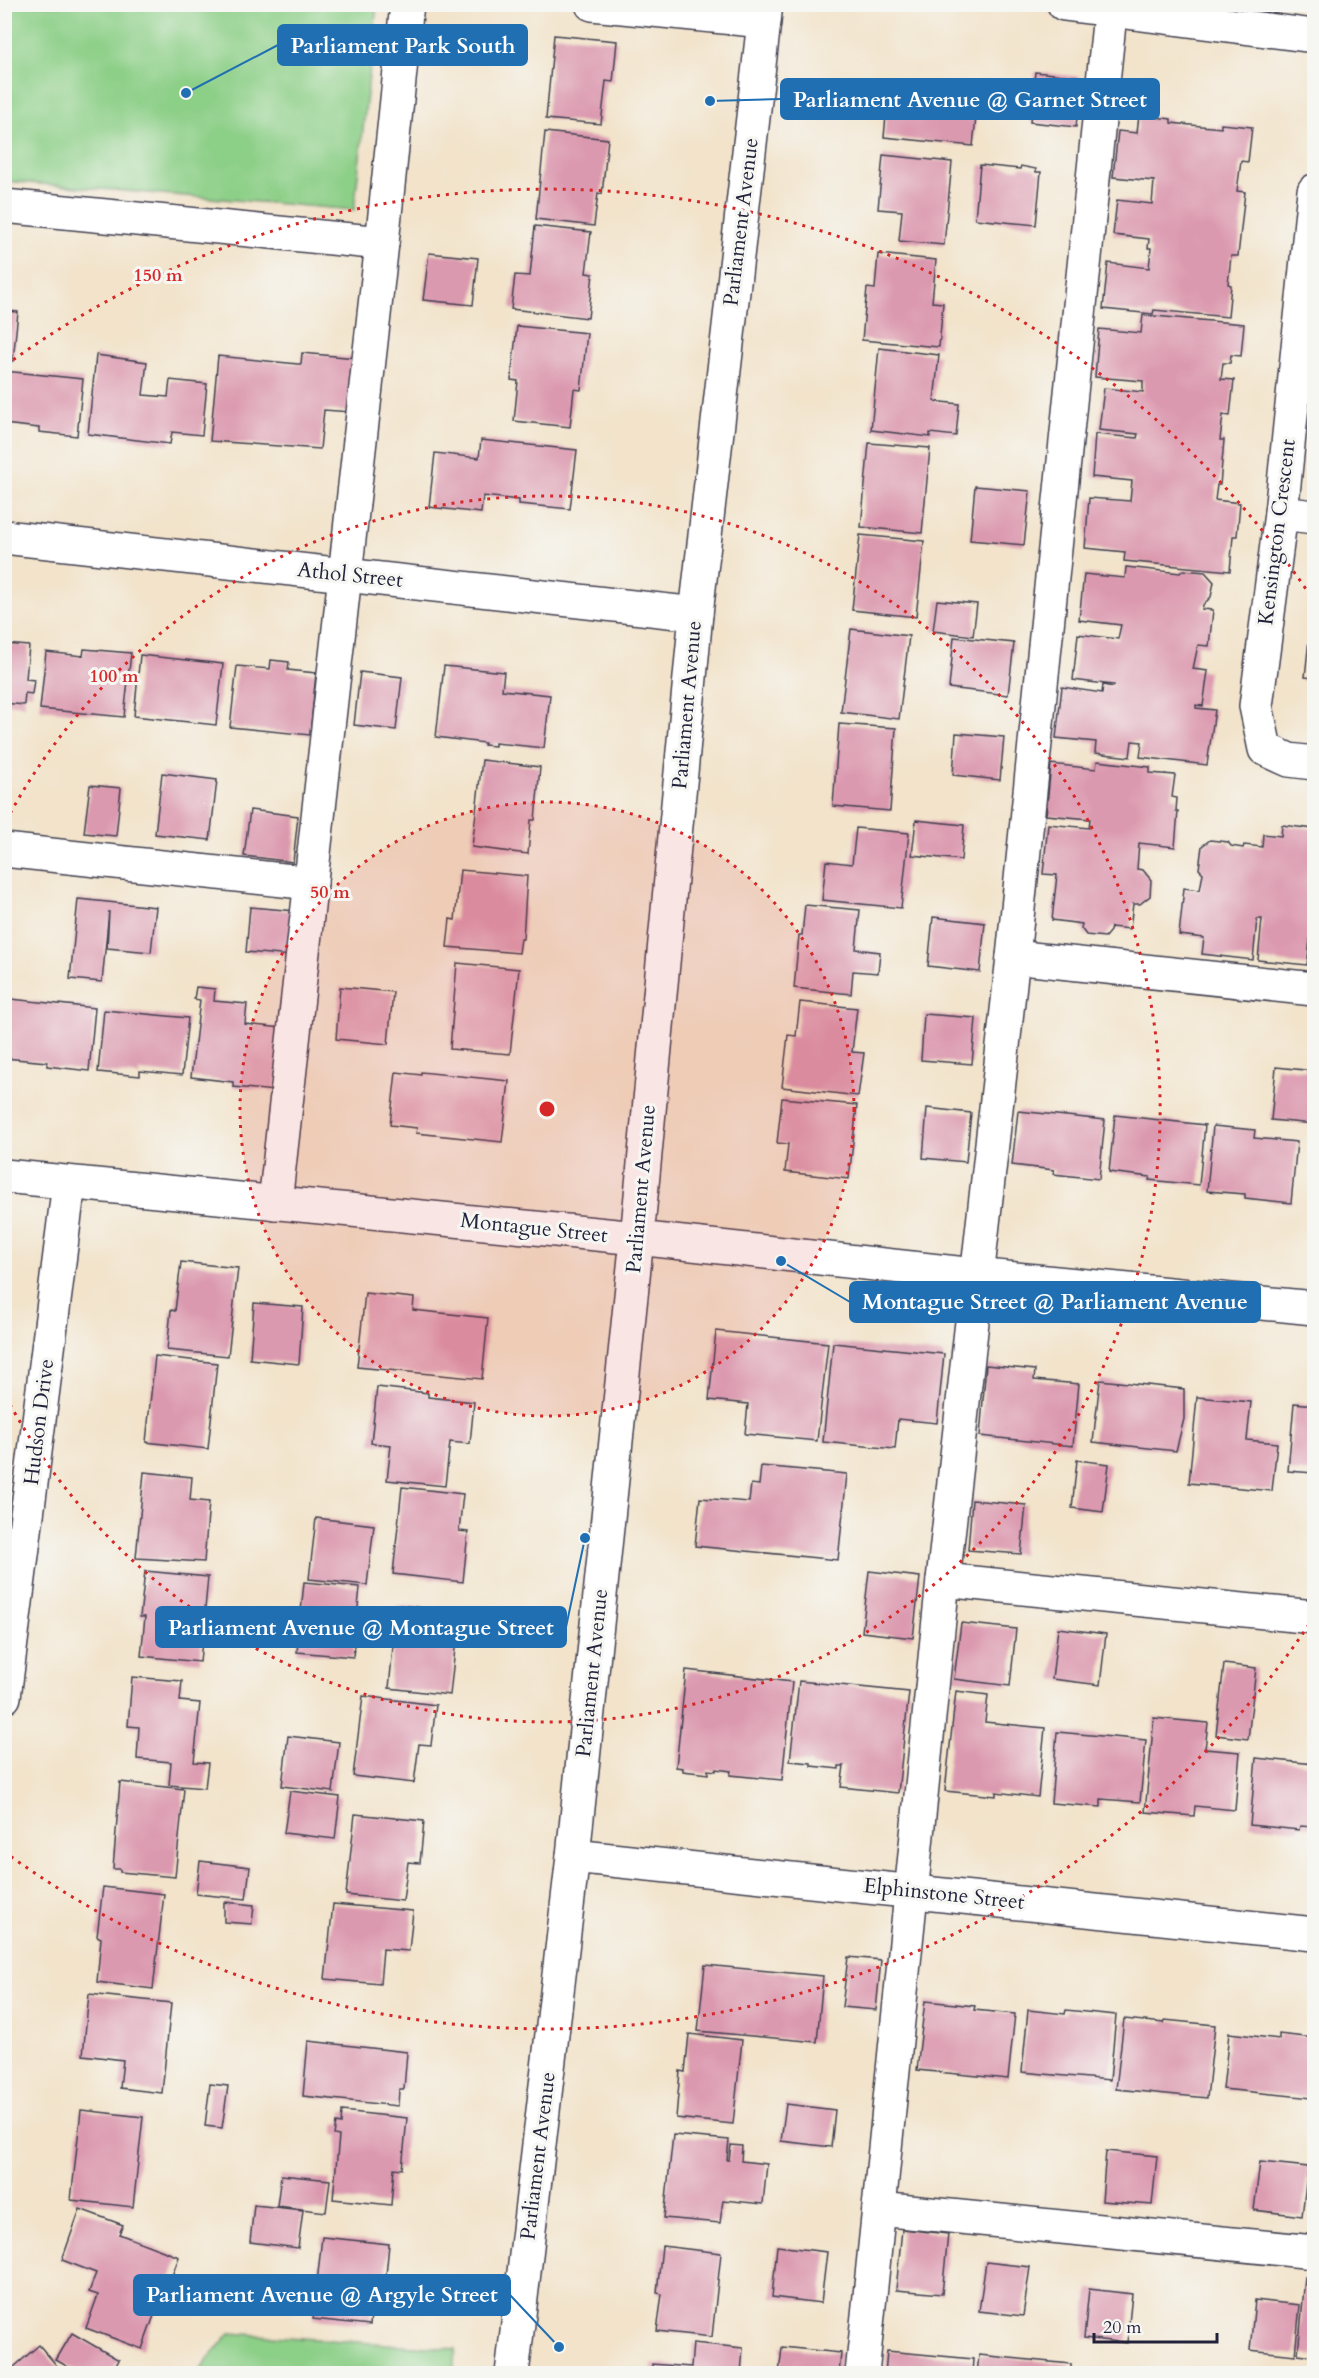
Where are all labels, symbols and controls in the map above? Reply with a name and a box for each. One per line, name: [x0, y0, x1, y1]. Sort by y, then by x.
callout: Parliament Park South: [278, 25, 527, 65]
text: Parliament Park South: [290, 31, 516, 61]
callout: Parliament Avenue @ Garnet Street: [781, 79, 1159, 119]
text: Parliament Avenue @ Garnet Street: [793, 85, 1147, 115]
street label: Parliament Avenue: [716, 136, 766, 308]
text: 150 m: [133, 263, 183, 288]
street label: Kensington Crescent: [1251, 437, 1303, 627]
street label: Athol Street: [296, 555, 405, 595]
street label: Parliament Avenue: [665, 620, 709, 790]
text: 100 m: [89, 664, 139, 689]
text: 50 m: [310, 880, 350, 905]
centre of rings: [537, 1099, 557, 1119]
street label: Parliament Avenue: [619, 1104, 663, 1274]
street label: Montague Street: [459, 1206, 609, 1250]
callout: Montague Street @ Parliament Avenue: [850, 1282, 1260, 1322]
text: Montague Street @ Parliament Avenue: [862, 1287, 1248, 1317]
street label: Hudson Drive: [17, 1357, 61, 1487]
street label: Parliament Avenue: [569, 1587, 615, 1759]
callout: Parliament Avenue @ Montague Street: [156, 1607, 566, 1647]
text: Parliament Avenue @ Montague Street: [168, 1613, 554, 1643]
street label: Elphinstone Street: [862, 1871, 1026, 1917]
street label: Parliament Avenue: [513, 2070, 563, 2242]
callout: Parliament Avenue @ Argyle Street: [134, 2275, 510, 2315]
text: Parliament Avenue @ Argyle Street: [146, 2280, 498, 2310]
scale bar: [1094, 2306, 1217, 2344]
text: 20 m: [1103, 2315, 1142, 2340]

